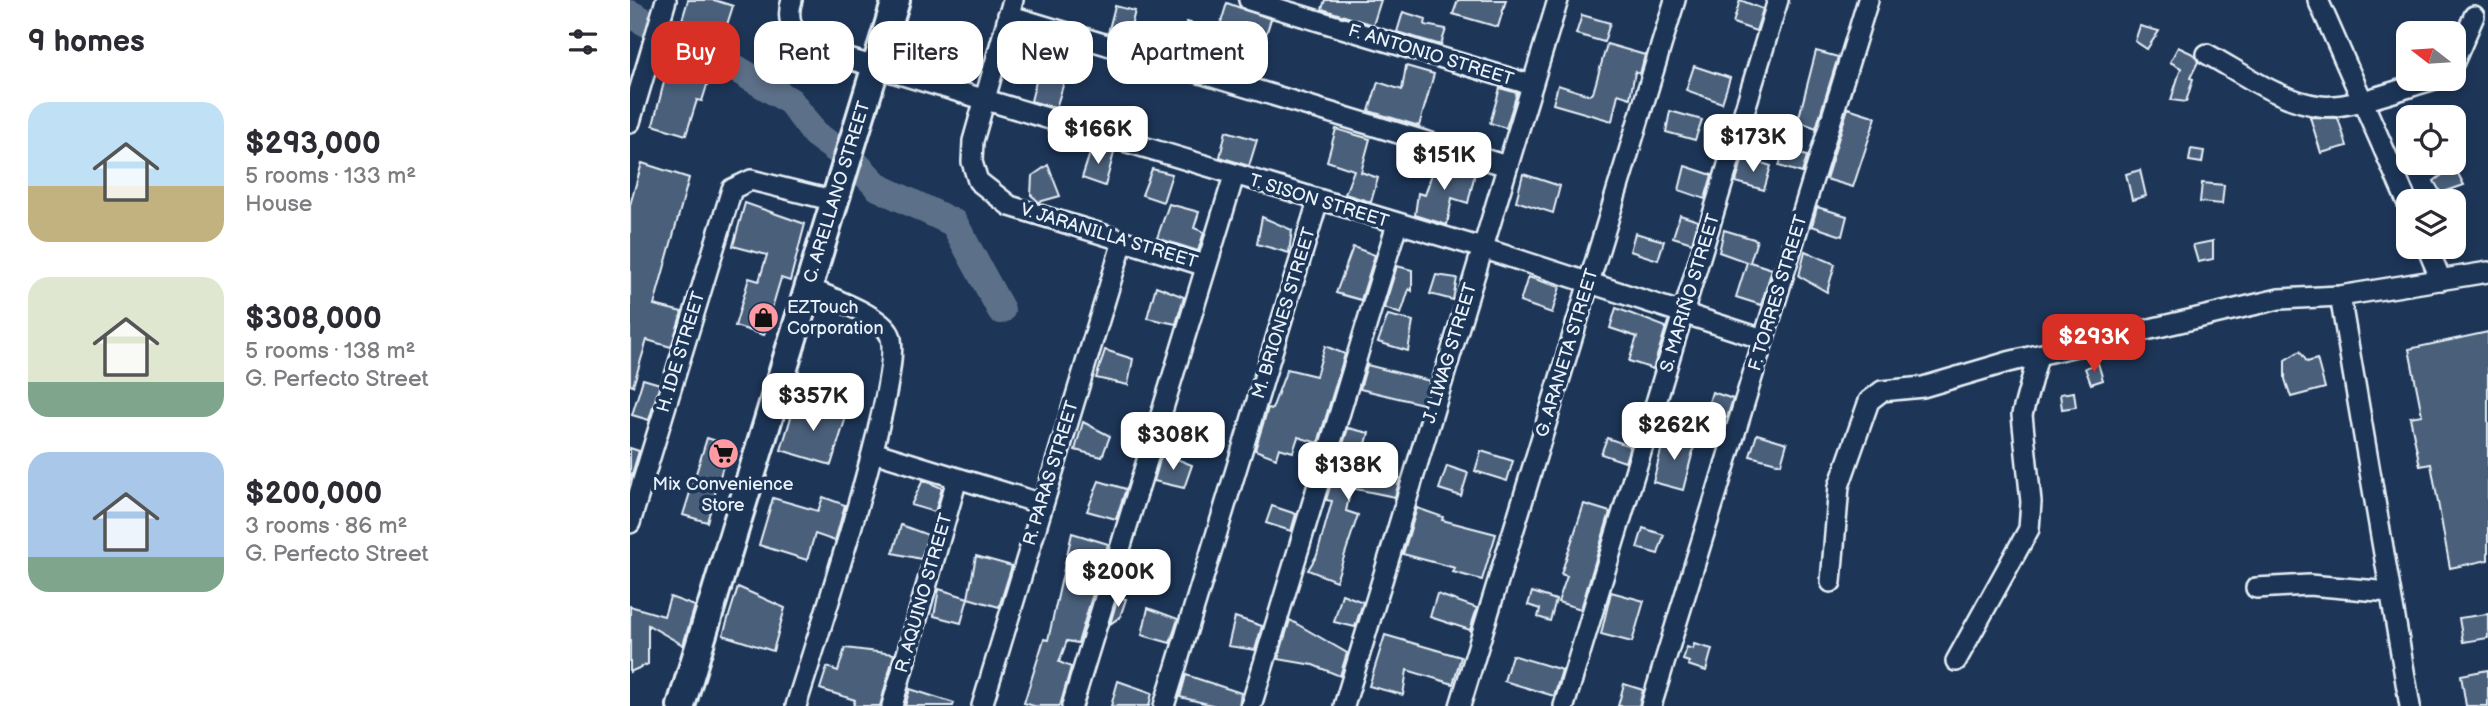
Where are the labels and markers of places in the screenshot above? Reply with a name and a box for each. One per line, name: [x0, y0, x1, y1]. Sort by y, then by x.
pin: $166K: [1049, 106, 1147, 166]
pin: $173K: [1704, 114, 1802, 174]
pin: $151K: [1395, 132, 1493, 192]
place label: EZTouch Corporation: [787, 297, 884, 339]
shop icon: EZTouch Corporation: [747, 300, 781, 334]
pin: $293K: [2045, 314, 2143, 374]
pin: $357K: [764, 374, 862, 433]
pin: $262K: [1625, 402, 1723, 462]
pin: $308K: [1124, 412, 1222, 472]
supermarket icon: Mix Convenience Store: [706, 436, 740, 470]
pin: $138K: [1299, 442, 1397, 502]
place label: Mix Convenience Store: [653, 474, 794, 516]
pin: $200K: [1069, 550, 1167, 609]

